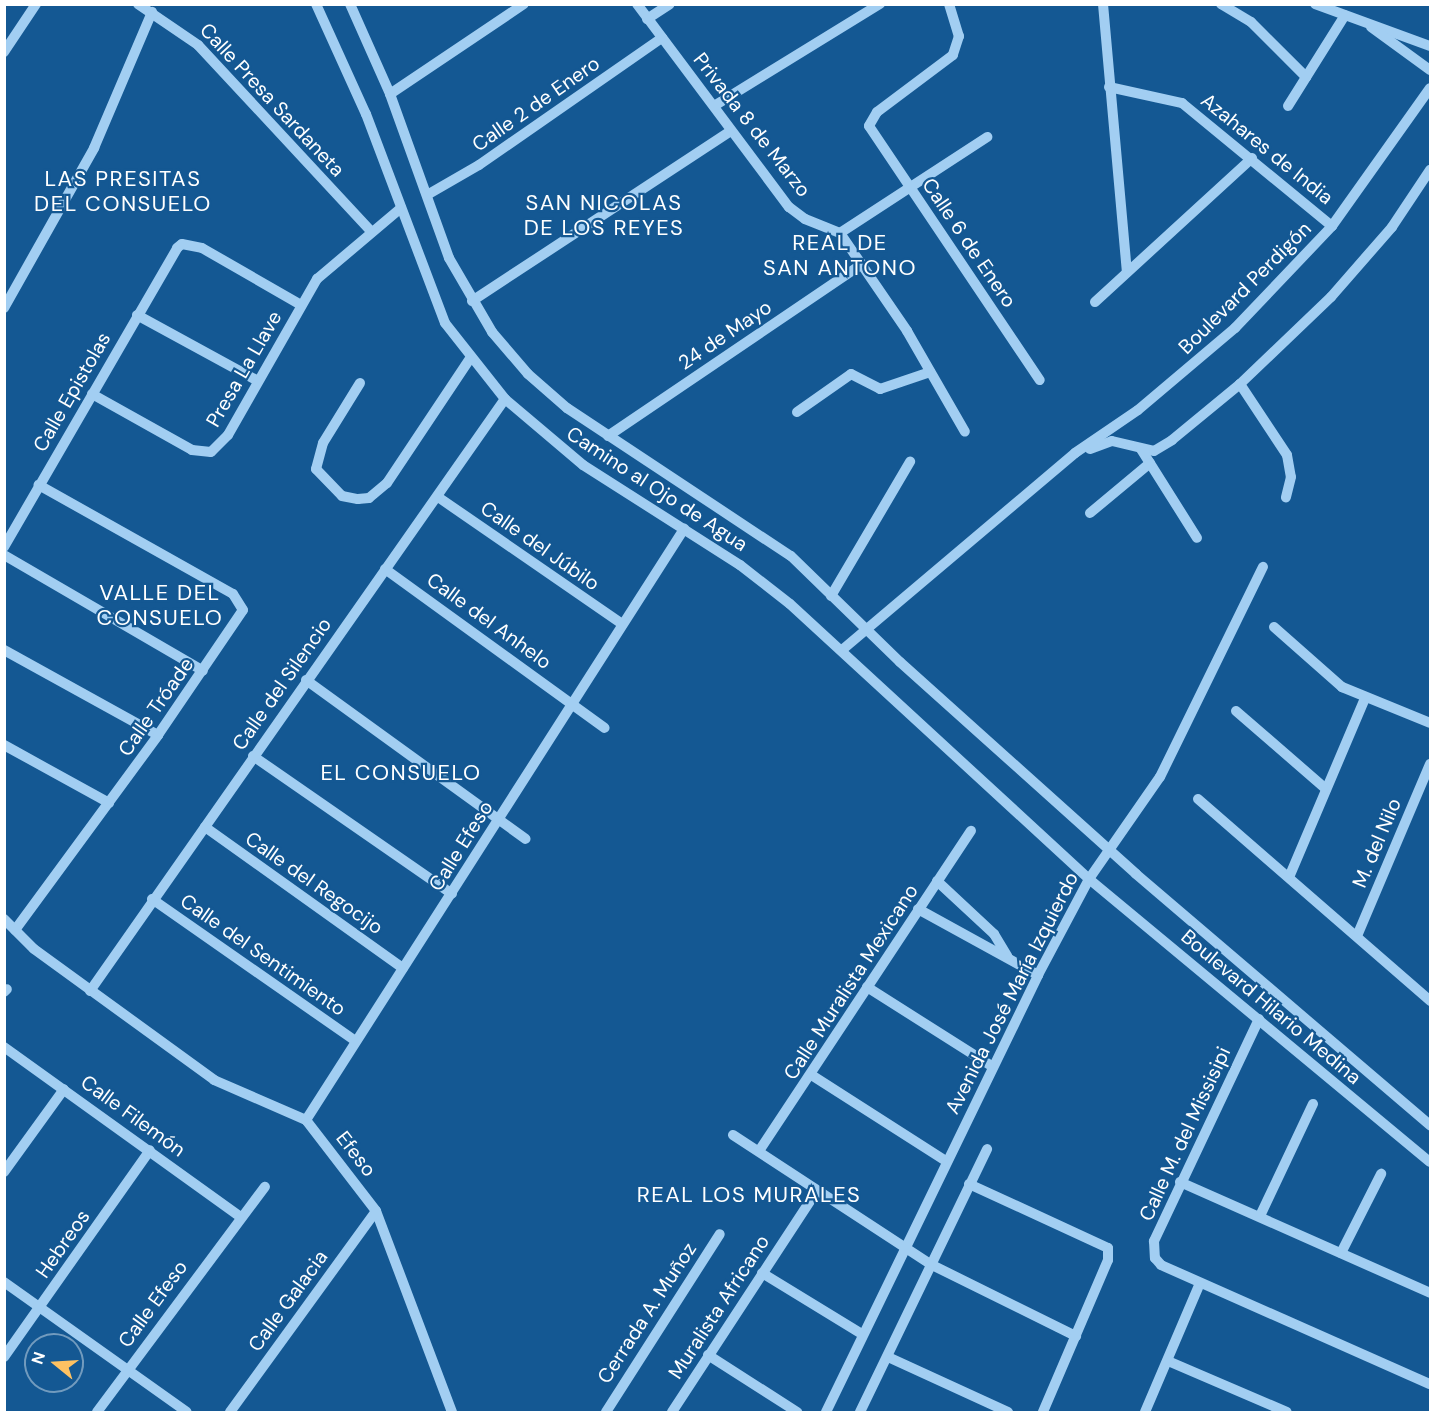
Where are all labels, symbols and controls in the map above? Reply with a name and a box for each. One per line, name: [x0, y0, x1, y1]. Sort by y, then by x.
street label: Calle Presa Sardaneta: [195, 18, 349, 182]
street label: Privada 8 de Marzo: [688, 48, 816, 202]
street label: Calle 2 de Enero: [468, 51, 604, 157]
street label: Azahares de India: [1196, 88, 1338, 210]
district label: LAS PRESITAS DEL CONSUELO: [34, 165, 212, 216]
street label: Calle 6 de Enero: [917, 174, 1021, 312]
district label: SAN NICOLAS DE LOS REYES: [524, 189, 684, 240]
street label: Boulevard Perdigón: [1174, 217, 1316, 359]
district label: REAL DE SAN ANTONO: [763, 229, 917, 280]
street label: 24 de Mayo: [674, 295, 776, 375]
street label: Presa La Llave: [201, 307, 287, 431]
street label: Calle Epistolas: [28, 328, 116, 456]
street label: Camino al Ojo de Agua: [562, 422, 752, 556]
street label: Calle del Júbilo: [476, 496, 604, 596]
street label: Calle del Anhelo: [422, 568, 556, 674]
district label: VALLE DEL CONSUELO: [97, 579, 223, 630]
street label: Calle del Silencio: [227, 613, 337, 755]
street label: Calle Tróade: [113, 653, 199, 761]
district label: EL CONSUELO: [320, 760, 482, 786]
street label: M. del Nilo: [1347, 795, 1407, 891]
street label: Calle Efeso: [424, 796, 498, 896]
street label: Calle del Regocijo: [240, 827, 388, 939]
street label: Avenida José María Izquierdo: [940, 868, 1084, 1118]
street label: Calle Muralista Mexicano: [779, 880, 923, 1084]
street label: Calle del Sentimiento: [176, 889, 350, 1021]
street label: Boulevard Hilario Medina: [1176, 925, 1366, 1089]
street label: Calle M. del Missisipi: [1134, 1043, 1236, 1225]
street label: Calle Filemón: [76, 1070, 190, 1162]
street label: Efeso: [331, 1127, 381, 1181]
district label: REAL LOS MURALES: [637, 1182, 861, 1208]
street label: Hebreos: [31, 1205, 95, 1283]
street label: Muralista Africano: [663, 1230, 775, 1384]
street label: Cerrada A. Muñoz: [592, 1238, 702, 1388]
street label: Calle Galacia: [243, 1246, 333, 1356]
street label: Calle Efeso: [113, 1256, 193, 1352]
north arrow: [24, 1333, 84, 1393]
text: N: [27, 1349, 50, 1367]

